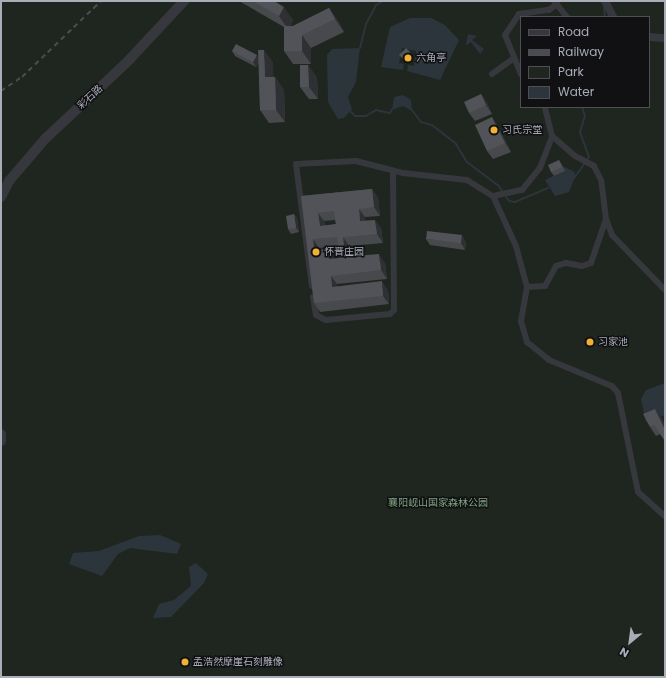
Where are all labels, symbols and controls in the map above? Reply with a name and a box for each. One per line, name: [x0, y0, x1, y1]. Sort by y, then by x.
legend: [520, 16, 650, 108]
text: Road: [558, 23, 589, 40]
text: Railway: [558, 43, 604, 60]
place label: 六角亭: [416, 52, 446, 64]
marker: 六角亭: [403, 53, 413, 63]
text: Park: [558, 63, 584, 80]
street label: 彩石路: [75, 82, 105, 112]
text: Water: [558, 83, 594, 100]
place label: 习氏宗堂: [502, 124, 542, 136]
marker: 习氏宗堂: [489, 125, 499, 135]
place label: 怀晋庄园: [324, 246, 364, 258]
marker: 怀晋庄园: [311, 247, 321, 257]
place label: 习家池: [598, 336, 628, 348]
marker: 习家池: [585, 337, 595, 347]
park label: 襄阳岘山国家森林公园: [388, 497, 488, 509]
north arrow: [610, 622, 650, 662]
text: N: [617, 643, 632, 661]
place label: 孟浩然摩崖石刻雕像: [193, 656, 283, 668]
marker: 孟浩然摩崖石刻雕像: [180, 657, 190, 667]

